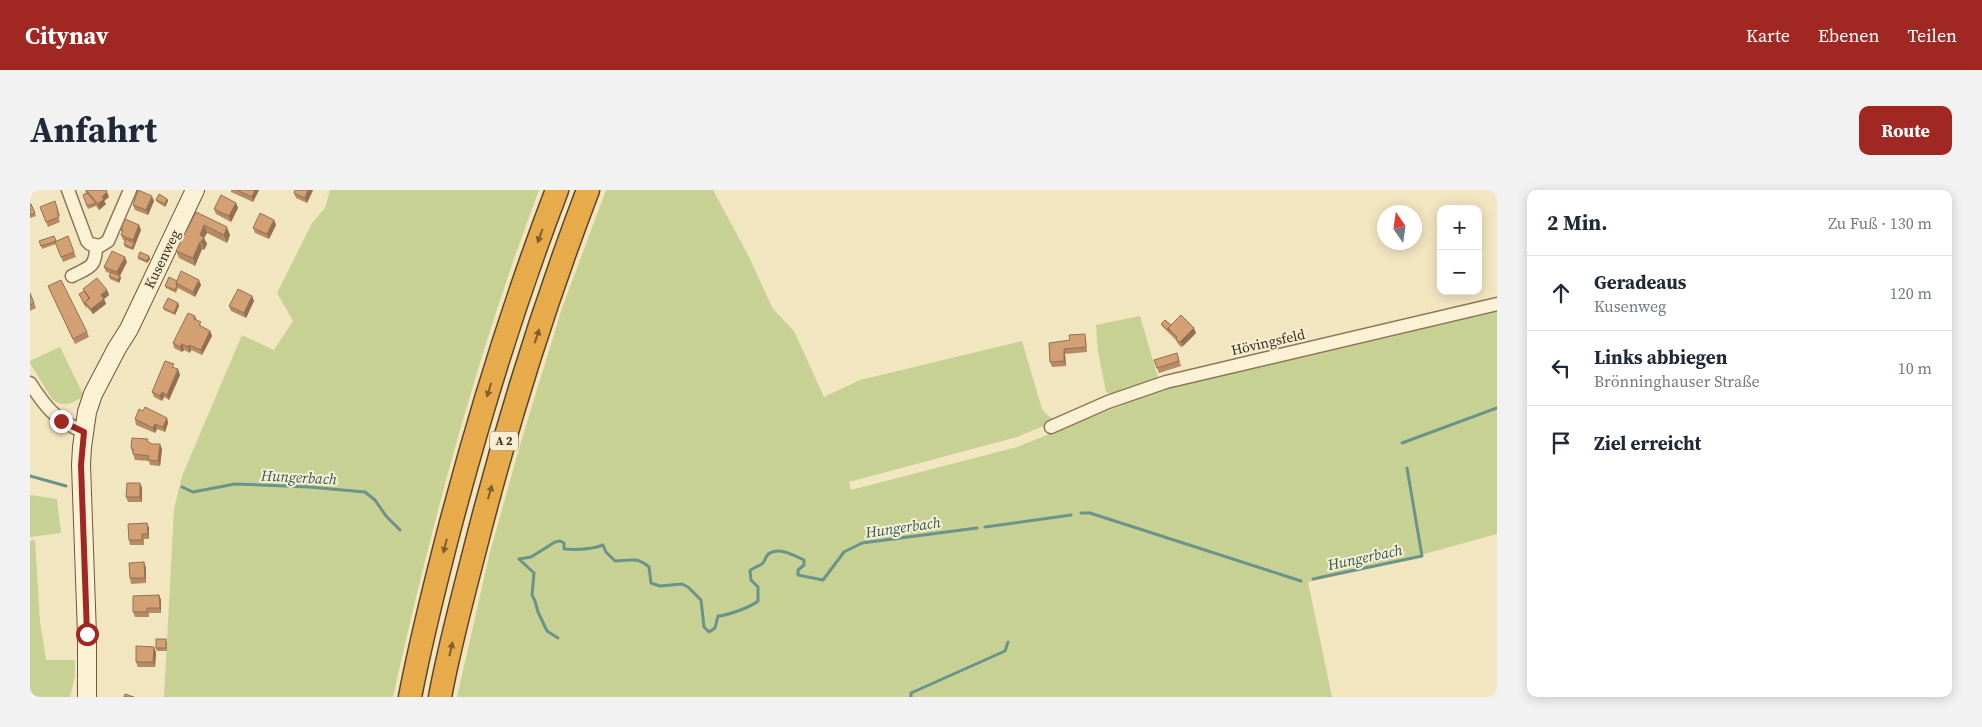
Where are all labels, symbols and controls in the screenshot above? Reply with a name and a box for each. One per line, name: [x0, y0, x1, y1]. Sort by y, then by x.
text: Citynav: [25, 19, 109, 52]
text: Karte: [1746, 23, 1790, 48]
text: Ebenen: [1818, 23, 1879, 48]
text: Teilen: [1907, 23, 1957, 48]
text: Anfahrt: [30, 106, 157, 154]
button: Route: [1859, 106, 1952, 155]
north arrow: [1377, 205, 1422, 250]
map controls: [1437, 205, 1482, 295]
button: +: [1437, 205, 1482, 250]
text: 2 Min.: [1547, 208, 1608, 237]
text: Zu Fuß · 130 m: [1828, 212, 1932, 234]
street label: Kusenweg: [139, 226, 185, 292]
one-way arrow: [536, 228, 543, 243]
button: −: [1437, 250, 1482, 295]
text: Geradeaus: [1594, 269, 1686, 295]
icon: ahead: [1547, 279, 1575, 307]
text: 120 m: [1890, 282, 1932, 304]
text: Kusenweg: [1594, 295, 1666, 317]
street label: Hövingsfeld: [1229, 324, 1307, 360]
one-way arrow: [533, 328, 541, 343]
text: Links abbiegen: [1594, 344, 1727, 370]
icon: left: [1547, 354, 1575, 382]
text: 10 m: [1898, 357, 1932, 379]
text: Brönninghauser Straße: [1594, 370, 1760, 392]
one-way arrow: [484, 382, 492, 397]
route end: [50, 410, 73, 433]
icon: arrive: [1547, 429, 1575, 457]
text: Ziel erreicht: [1594, 430, 1701, 456]
road number: A 2: [490, 432, 518, 450]
water label: Hungerbach: [260, 464, 337, 489]
one-way arrow: [486, 484, 494, 499]
water label: Hungerbach: [863, 511, 942, 543]
one-way arrow: [441, 539, 449, 554]
water label: Hungerbach: [1325, 539, 1404, 575]
route start: [76, 623, 99, 646]
one-way arrow: [447, 642, 455, 657]

